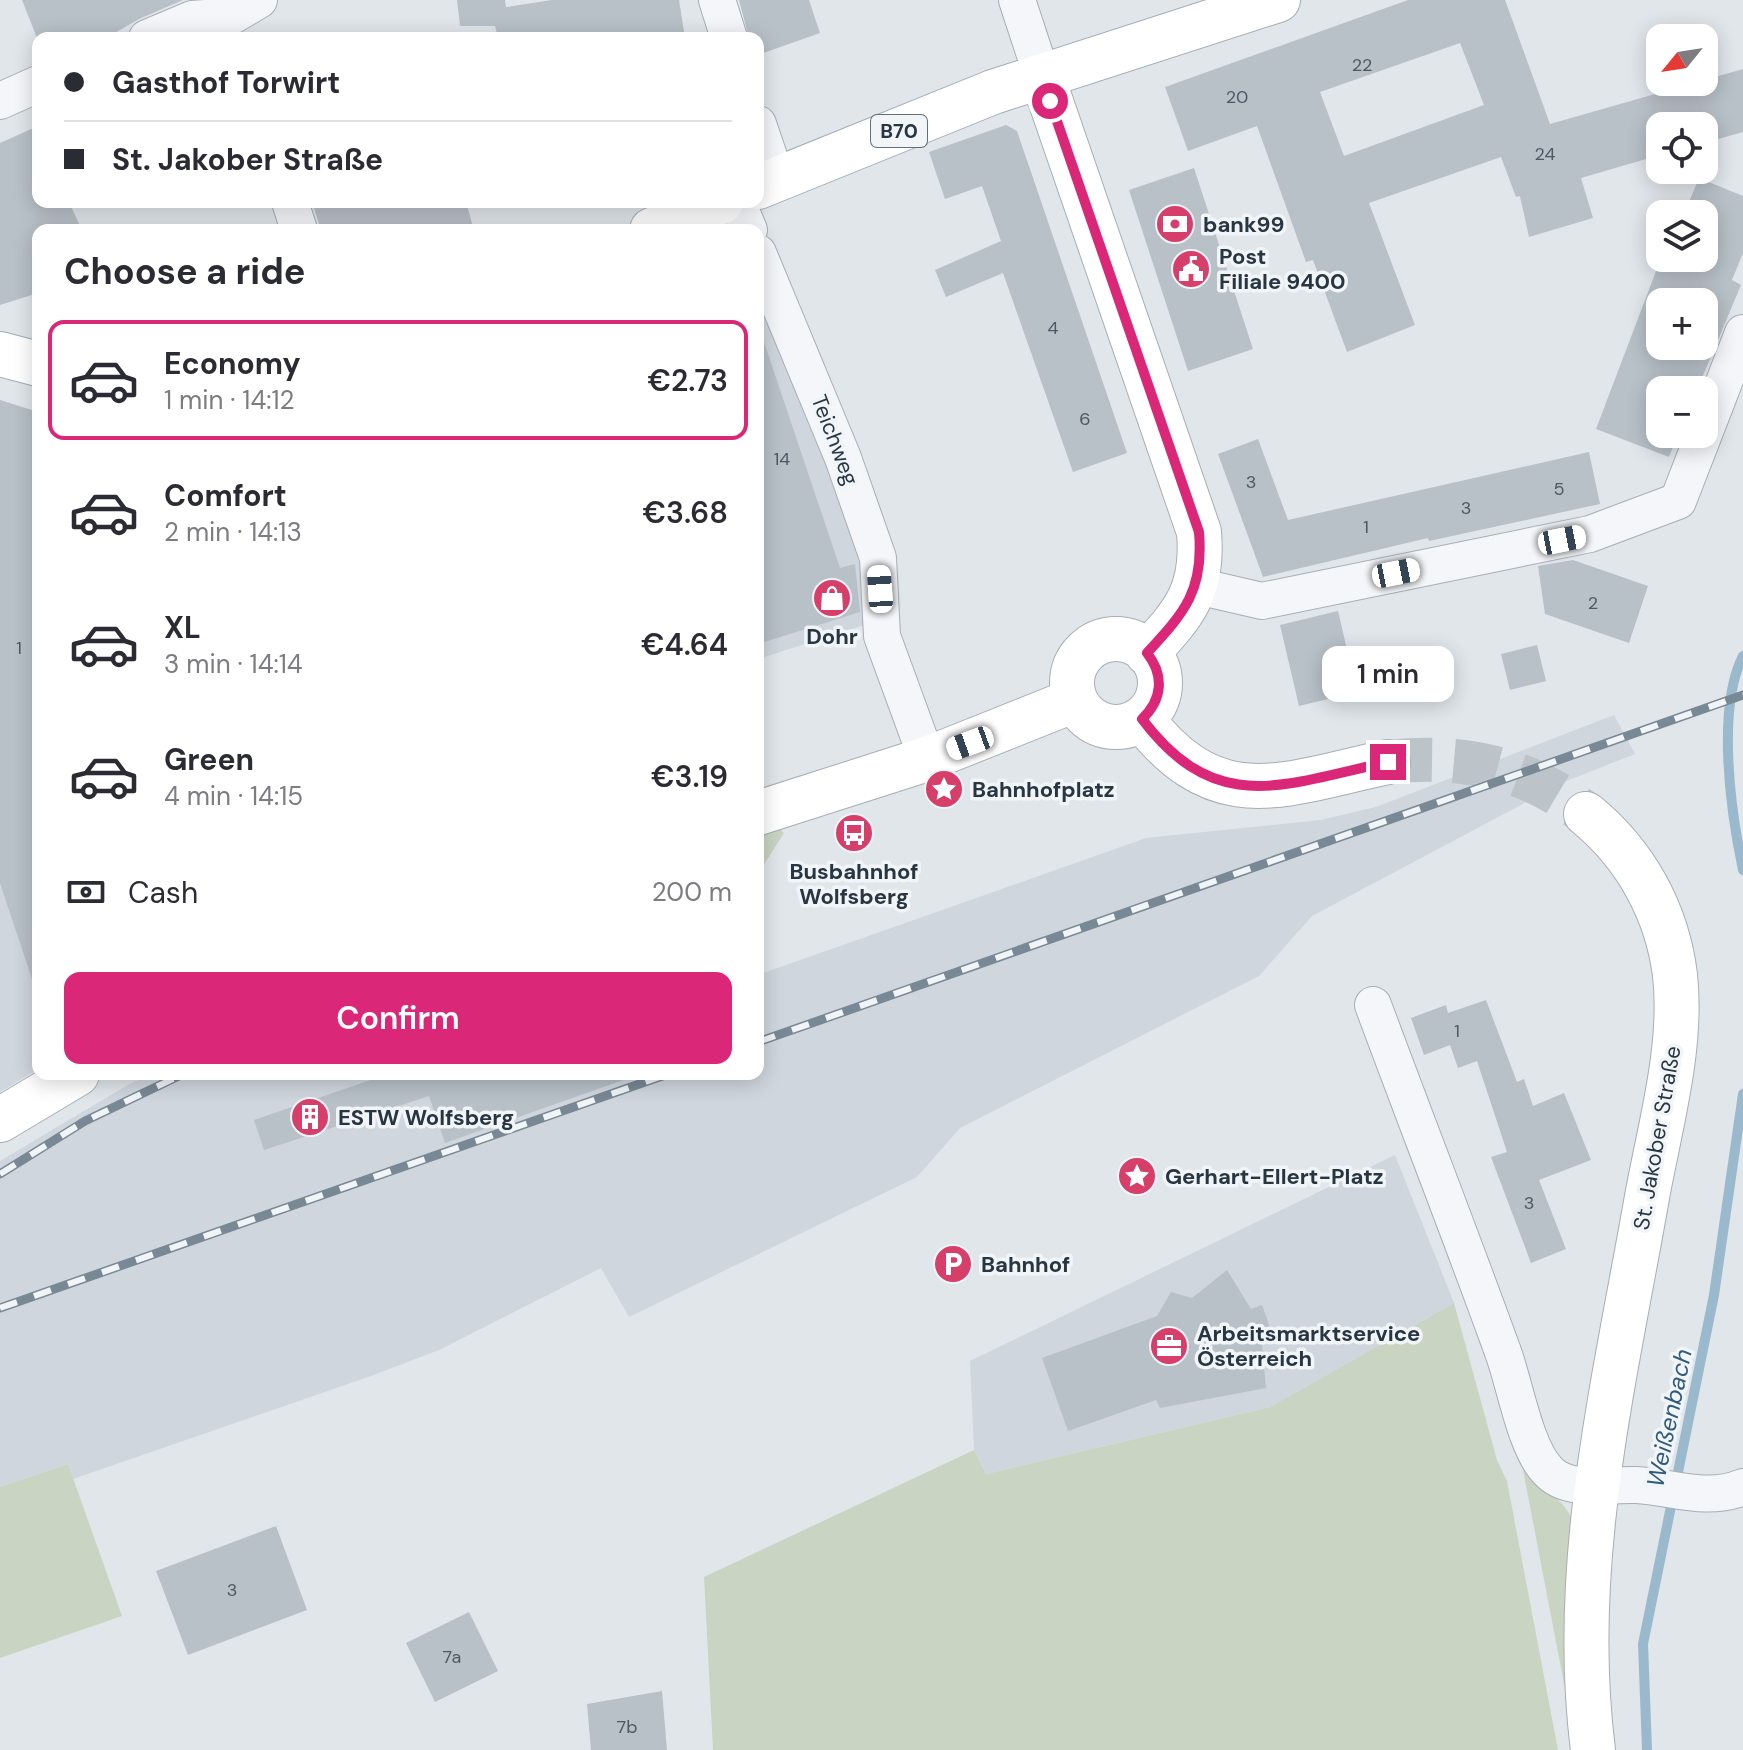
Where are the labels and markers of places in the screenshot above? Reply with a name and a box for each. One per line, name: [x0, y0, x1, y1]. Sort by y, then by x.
bank icon: bank99: [1154, 203, 1196, 245]
place label: bank99: [1203, 210, 1285, 239]
place label: Post Filiale 9400: [1219, 242, 1346, 296]
public building icon: Post Filiale 9400: [1170, 248, 1212, 290]
shop icon: Dohr: [811, 577, 853, 619]
place label: Dohr: [806, 622, 858, 651]
place icon: Bahnhofplatz: [923, 768, 965, 810]
place label: Bahnhofplatz: [972, 775, 1115, 804]
bus stop icon: Busbahnhof Wolfsberg: [833, 812, 875, 854]
place label: Busbahnhof Wolfsberg: [790, 857, 918, 911]
building icon: ESTW Wolfsberg: [289, 1096, 331, 1138]
place label: ESTW Wolfsberg: [338, 1103, 514, 1132]
place icon: Gerhart-Ellert-Platz: [1116, 1155, 1158, 1197]
place label: Gerhart-Ellert-Platz: [1165, 1162, 1384, 1191]
parking icon: Bahnhof: [932, 1243, 974, 1285]
place label: Bahnhof: [981, 1250, 1070, 1279]
place label: Arbeitsmarktservice Österreich: [1197, 1319, 1420, 1373]
office icon: Arbeitsmarktservice Österreich: [1148, 1325, 1190, 1367]

